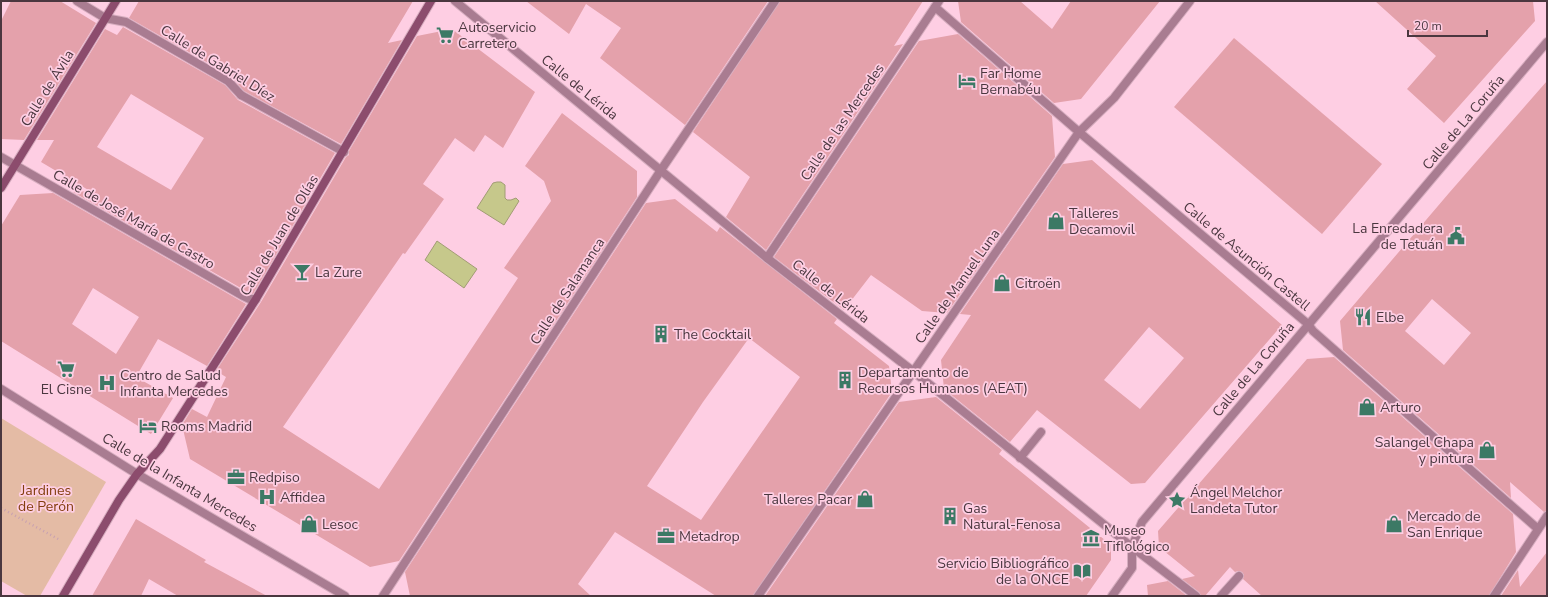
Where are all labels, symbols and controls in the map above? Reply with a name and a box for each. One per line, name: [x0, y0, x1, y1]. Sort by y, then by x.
scale bar: [1408, 12, 1487, 38]
place label: Autoservicio Carretero: [458, 18, 536, 53]
text: 20 m: [1414, 18, 1442, 34]
street label: Calle de Gabriel Díez: [157, 20, 279, 107]
supermarket icon: Autoservicio Carretero: [435, 25, 455, 45]
street label: Calle de Ávila: [16, 46, 79, 130]
street label: Calle de Lérida: [537, 50, 622, 124]
street label: Calle de las Mercedes: [796, 60, 889, 185]
place label: Far Home Bernabéu: [980, 64, 1041, 99]
hotel icon: Far Home Bernabéu: [957, 71, 977, 91]
street label: Calle de La Coruña: [1418, 71, 1509, 174]
street label: Calle de José María de Castro: [49, 165, 218, 274]
street label: Calle de Juan de Olías: [236, 171, 323, 299]
street label: Calle de Asunción Castell: [1179, 197, 1315, 316]
place label: Talleres Decamovil: [1069, 204, 1136, 239]
shop icon: Talleres Decamovil: [1046, 211, 1066, 231]
place label: La Enredadera de Tetuán: [1352, 219, 1443, 254]
street label: Calle de Manuel Luna: [911, 225, 1004, 348]
public building icon: La Enredadera de Tetuán: [1446, 226, 1466, 246]
street label: Calle de Salamanca: [526, 234, 609, 348]
street label: Calle de Lérida: [788, 255, 874, 328]
bar icon: La Zure: [292, 262, 312, 282]
place label: La Zure: [315, 263, 362, 282]
shop icon: Citroën: [992, 273, 1012, 293]
place label: Citroën: [1015, 274, 1061, 293]
restaurant icon: Elbe: [1353, 307, 1373, 327]
place label: Elbe: [1376, 308, 1404, 327]
street label: Calle de La Coruña: [1208, 318, 1299, 421]
building icon: The Cocktail: [651, 324, 671, 344]
place label: The Cocktail: [674, 325, 752, 344]
supermarket icon: El Cisne: [56, 359, 76, 379]
place label: Departamento de Recursos Humanos (AEAT): [858, 363, 1028, 398]
place label: Centro de Salud Infanta Mercedes: [120, 366, 228, 401]
building icon: Departamento de Recursos Humanos (AEAT): [835, 370, 855, 390]
hospital icon: Centro de Salud Infanta Mercedes: [97, 373, 117, 393]
place label: El Cisne: [41, 380, 91, 399]
shop icon: Arturo: [1357, 397, 1377, 417]
place label: Arturo: [1380, 398, 1421, 417]
hotel icon: Rooms Madrid: [138, 416, 158, 436]
place label: Rooms Madrid: [161, 417, 252, 436]
street label: Calle de la Infanta Mercedes: [99, 428, 261, 537]
place label: Salangel Chapa y pintura: [1375, 433, 1474, 468]
shop icon: Salangel Chapa y pintura: [1477, 440, 1497, 460]
office icon: Redpiso: [226, 467, 246, 487]
place label: Redpiso: [249, 468, 300, 487]
park label: Jardines de Perón: [18, 481, 74, 516]
place label: Ángel Melchor Landeta Tutor: [1190, 483, 1282, 518]
hospital icon: Affidea: [257, 487, 277, 507]
place label: Affidea: [280, 488, 325, 507]
shop icon: Talleres Pacar: [855, 489, 875, 509]
place label: Talleres Pacar: [764, 490, 852, 509]
place icon: Ángel Melchor Landeta Tutor: [1167, 490, 1187, 510]
place label: Gas Natural-Fenosa: [963, 499, 1061, 534]
building icon: Gas Natural-Fenosa: [940, 506, 960, 526]
place label: Mercado de San Enrique: [1407, 507, 1482, 542]
shop icon: Lesoc: [299, 514, 319, 534]
shop icon: Mercado de San Enrique: [1384, 514, 1404, 534]
place label: Lesoc: [322, 515, 358, 534]
place label: Museo Tiflológico: [1104, 521, 1170, 556]
office icon: Metadrop: [656, 526, 676, 546]
place label: Metadrop: [679, 527, 740, 546]
museum icon: Museo Tiflológico: [1081, 528, 1101, 548]
place label: Servicio Bibliográfico de la ONCE: [937, 554, 1069, 589]
library icon: Servicio Bibliográfico de la ONCE: [1072, 561, 1092, 581]

